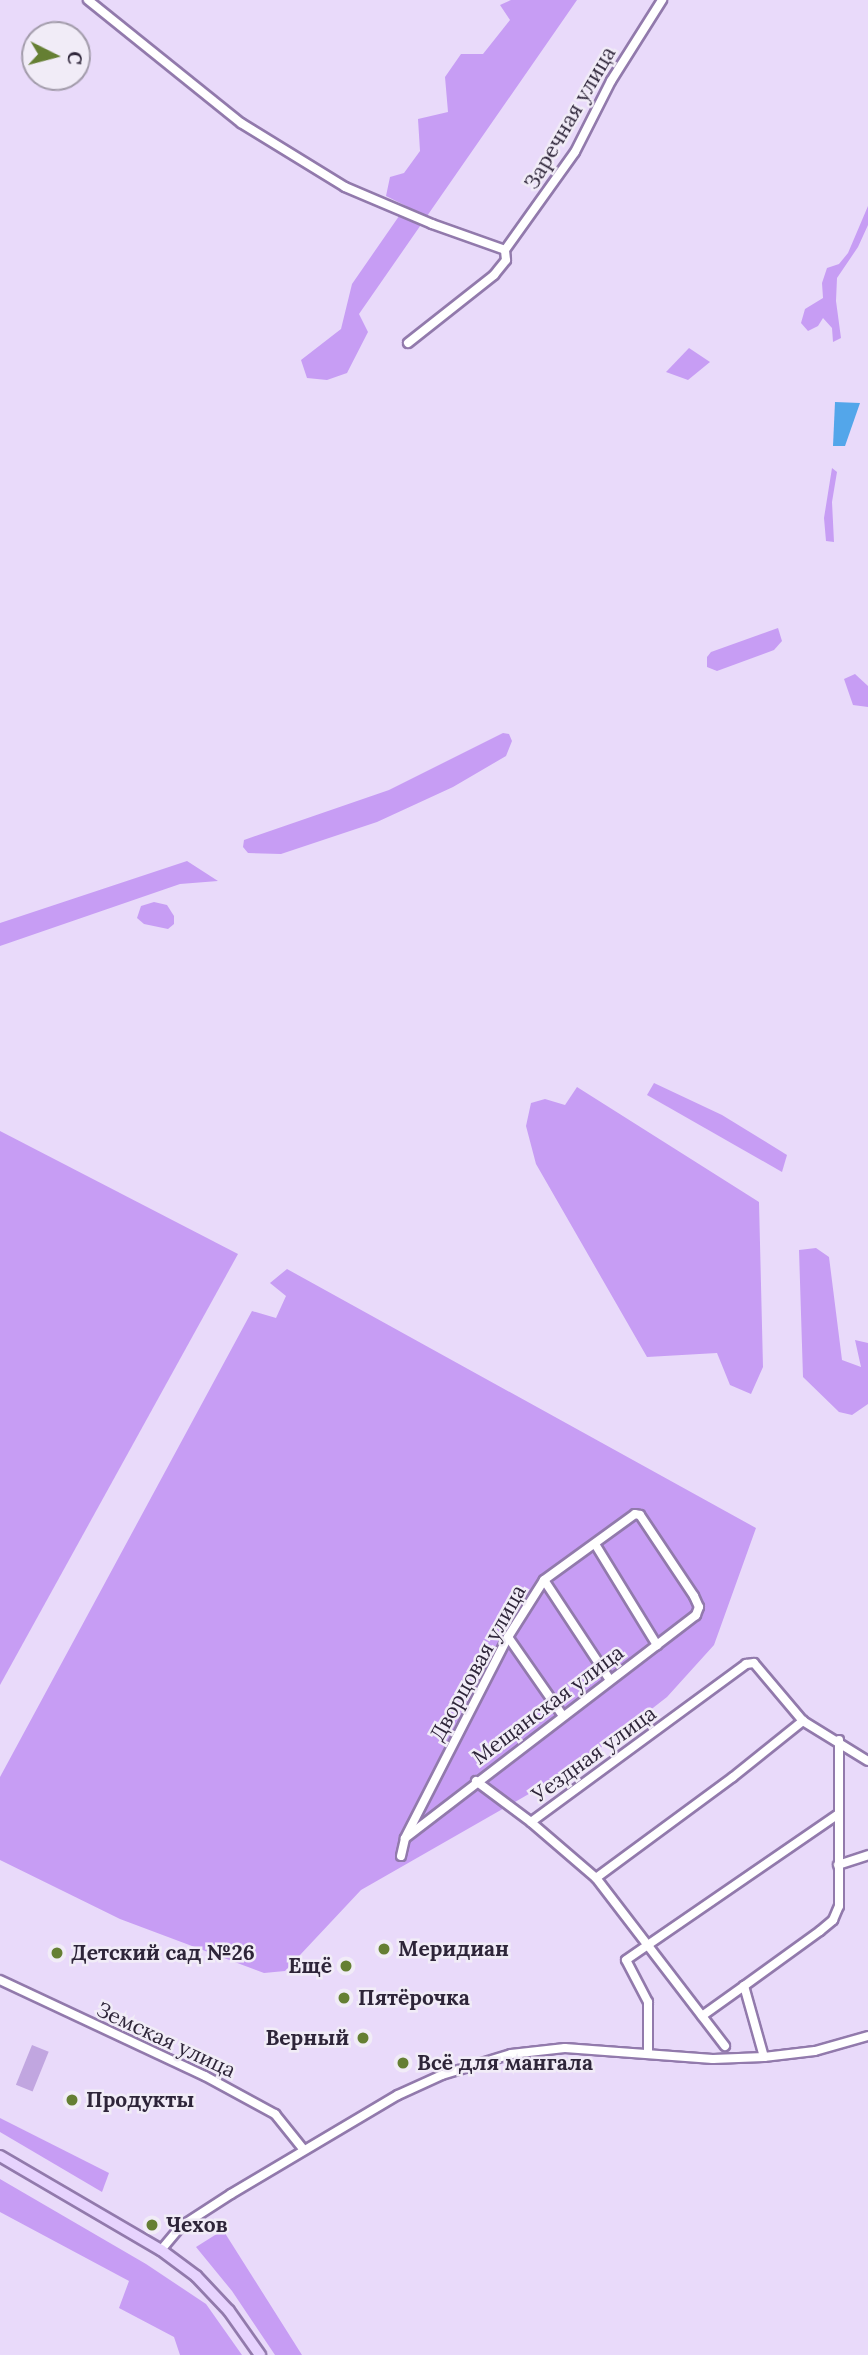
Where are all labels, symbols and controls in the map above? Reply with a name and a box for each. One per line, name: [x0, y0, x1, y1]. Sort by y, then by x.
north arrow: [21, 21, 91, 91]
street label: Заречная улица: [519, 42, 621, 194]
text: С: [62, 50, 88, 66]
street label: Дворцовая улица: [425, 1581, 531, 1745]
street label: Мещанская улица: [467, 1640, 629, 1770]
street label: Уездная улица: [527, 1700, 661, 1808]
place label: Меридиан: [398, 1936, 509, 1962]
place label: Детский сад №26: [71, 1940, 255, 1966]
marker: Меридиан: [376, 1941, 392, 1957]
marker: Детский сад №26: [49, 1945, 65, 1961]
place label: Ещё: [288, 1953, 332, 1979]
marker: Ещё: [338, 1958, 354, 1974]
place label: Пятёрочка: [358, 1985, 470, 2011]
marker: Пятёрочка: [336, 1990, 352, 2006]
street label: Земская улица: [93, 1997, 239, 2083]
place label: Верный: [265, 2025, 349, 2051]
marker: Верный: [355, 2030, 371, 2046]
place label: Всё для мангала: [417, 2050, 593, 2076]
marker: Всё для мангала: [395, 2055, 411, 2071]
place label: Продукты: [86, 2087, 194, 2113]
marker: Продукты: [64, 2092, 80, 2108]
place label: Чехов: [166, 2212, 228, 2238]
marker: Чехов: [144, 2217, 160, 2233]

